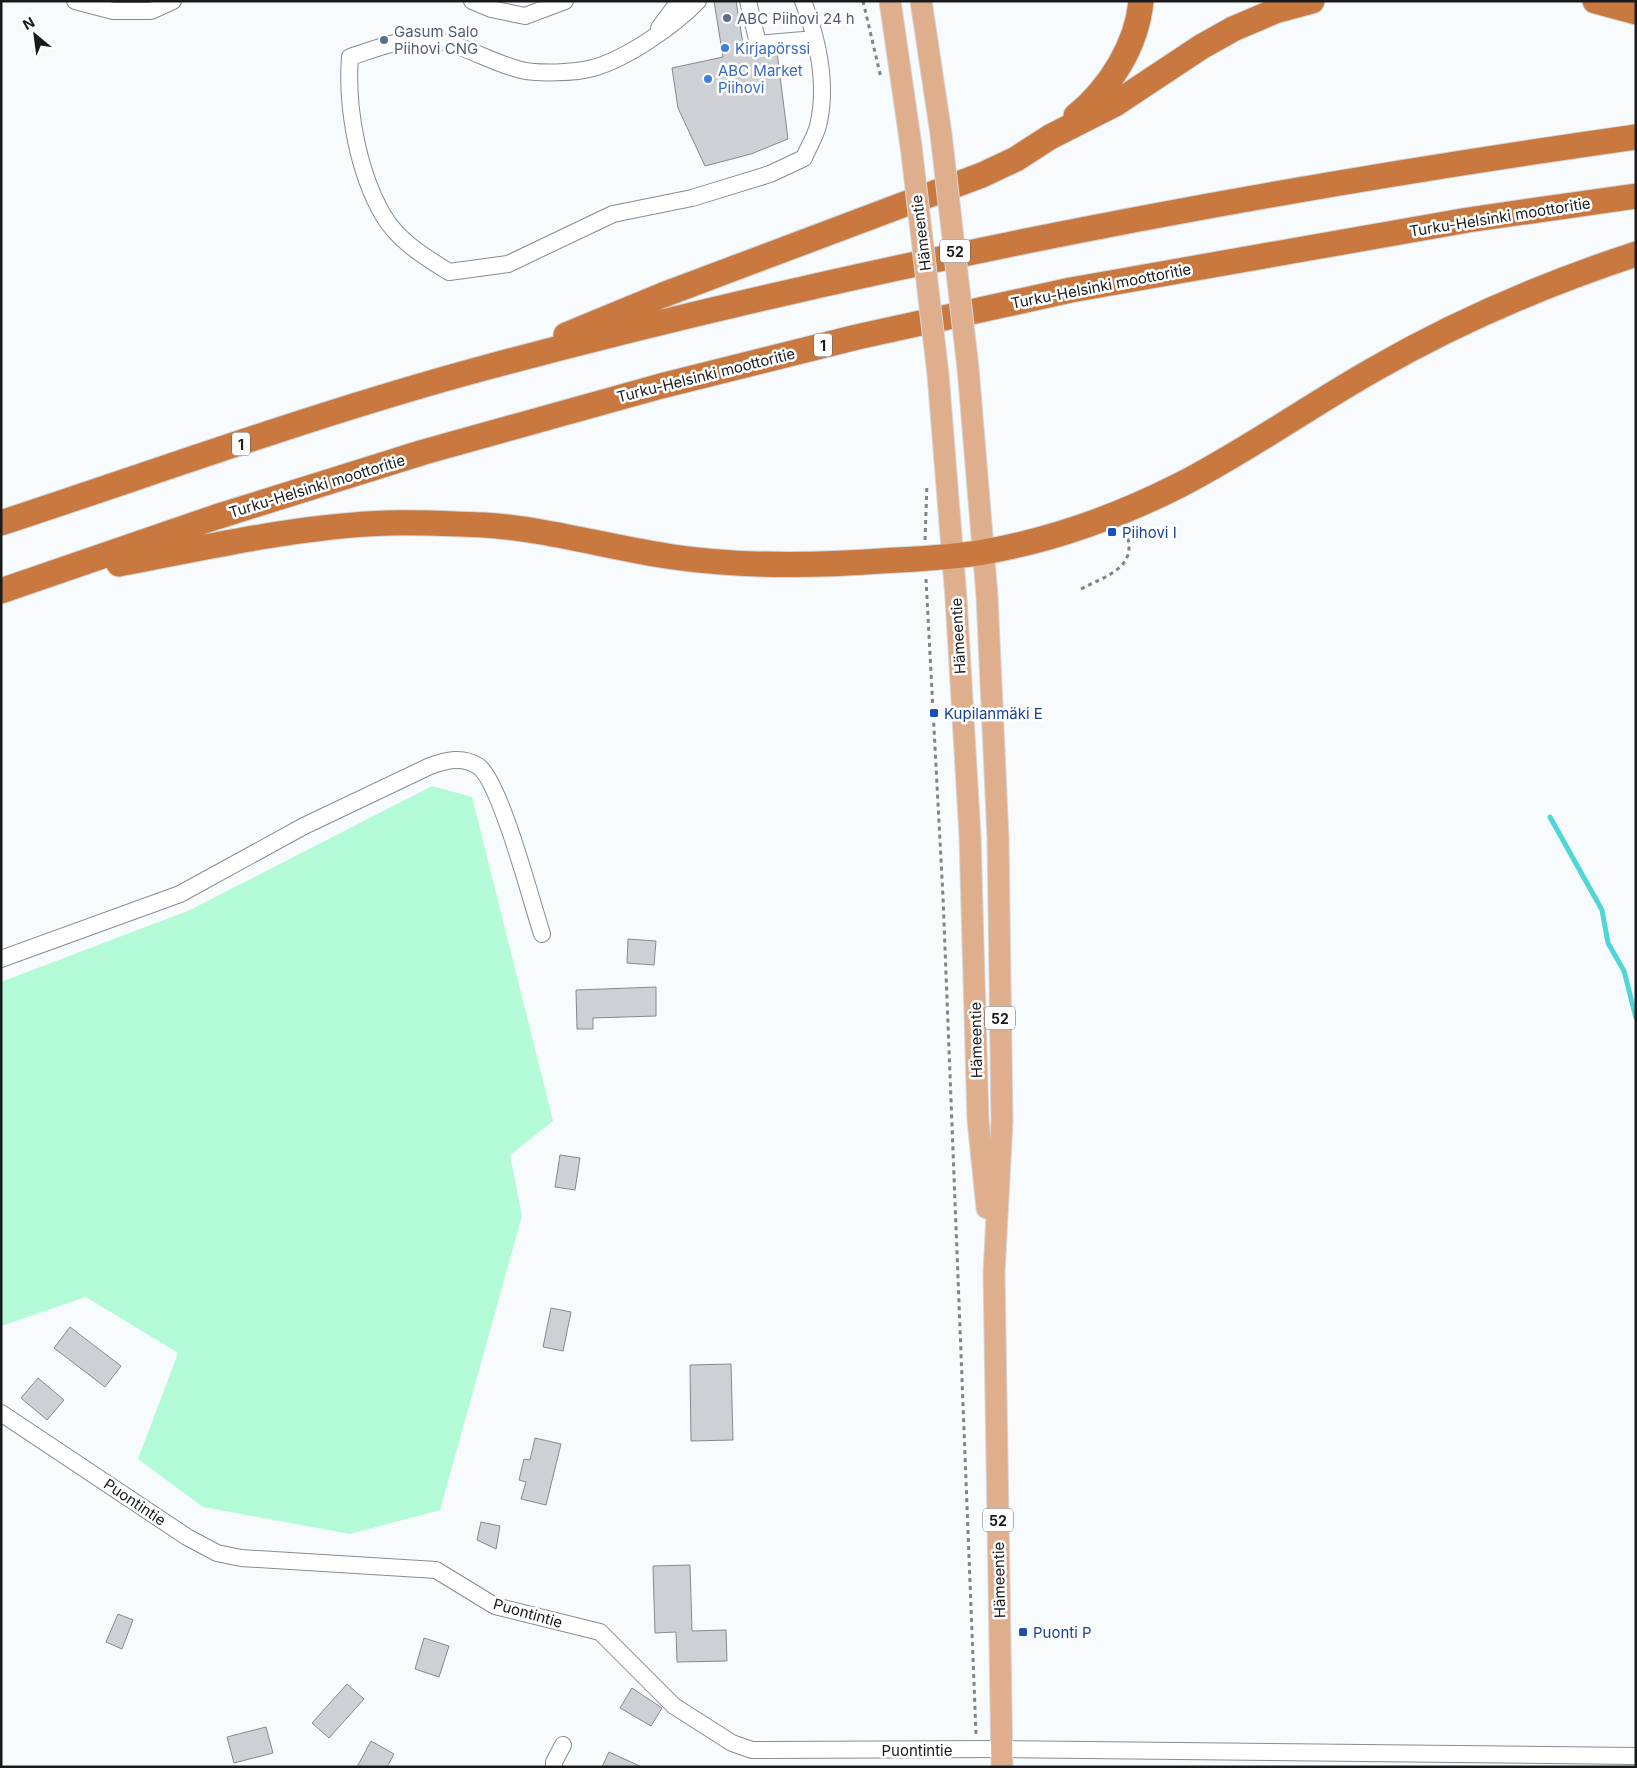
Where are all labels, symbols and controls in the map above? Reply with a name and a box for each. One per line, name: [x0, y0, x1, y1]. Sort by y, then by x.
place label: ABC Piihovi 24 h: [737, 9, 855, 28]
north arrow: [10, 10, 60, 60]
marker: ABC Piihovi 24 h: [721, 12, 733, 24]
text: N: [20, 13, 37, 33]
place label: Gasum Salo Piihovi CNG: [394, 22, 478, 58]
marker: Gasum Salo Piihovi CNG: [378, 34, 390, 46]
place label: Kirjapörssi: [735, 39, 810, 58]
marker: Kirjapörssi: [719, 42, 731, 54]
place label: ABC Market Piihovi: [718, 61, 803, 97]
marker: ABC Market Piihovi: [702, 73, 714, 85]
street label: Turku-Helsinki moottoritie: [1408, 193, 1592, 241]
street label: Hämeentie: [907, 194, 935, 272]
road number: 52: [940, 240, 970, 262]
street label: Turku-Helsinki moottoritie: [1009, 259, 1193, 313]
road number: 1: [814, 334, 832, 356]
street label: Turku-Helsinki moottoritie: [615, 344, 797, 406]
road number: 1: [232, 432, 250, 456]
street label: Turku-Helsinki moottoritie: [227, 450, 407, 522]
place label: Piihovi I: [1122, 523, 1177, 542]
marker: Piihovi I: [1106, 526, 1118, 538]
street label: Hämeentie: [947, 597, 969, 675]
place label: Kupilanmäki E: [944, 704, 1043, 723]
marker: Kupilanmäki E: [928, 707, 940, 719]
street label: Hämeentie: [966, 1002, 986, 1078]
road number: 52: [985, 1006, 1015, 1030]
street label: Puontintie: [100, 1474, 170, 1530]
road number: 52: [983, 1508, 1013, 1532]
street label: Hämeentie: [989, 1542, 1009, 1618]
street label: Puontintie: [491, 1594, 565, 1632]
place label: Puonti P: [1033, 1623, 1092, 1642]
marker: Puonti P: [1017, 1626, 1029, 1638]
street label: Puontintie: [882, 1741, 953, 1760]

